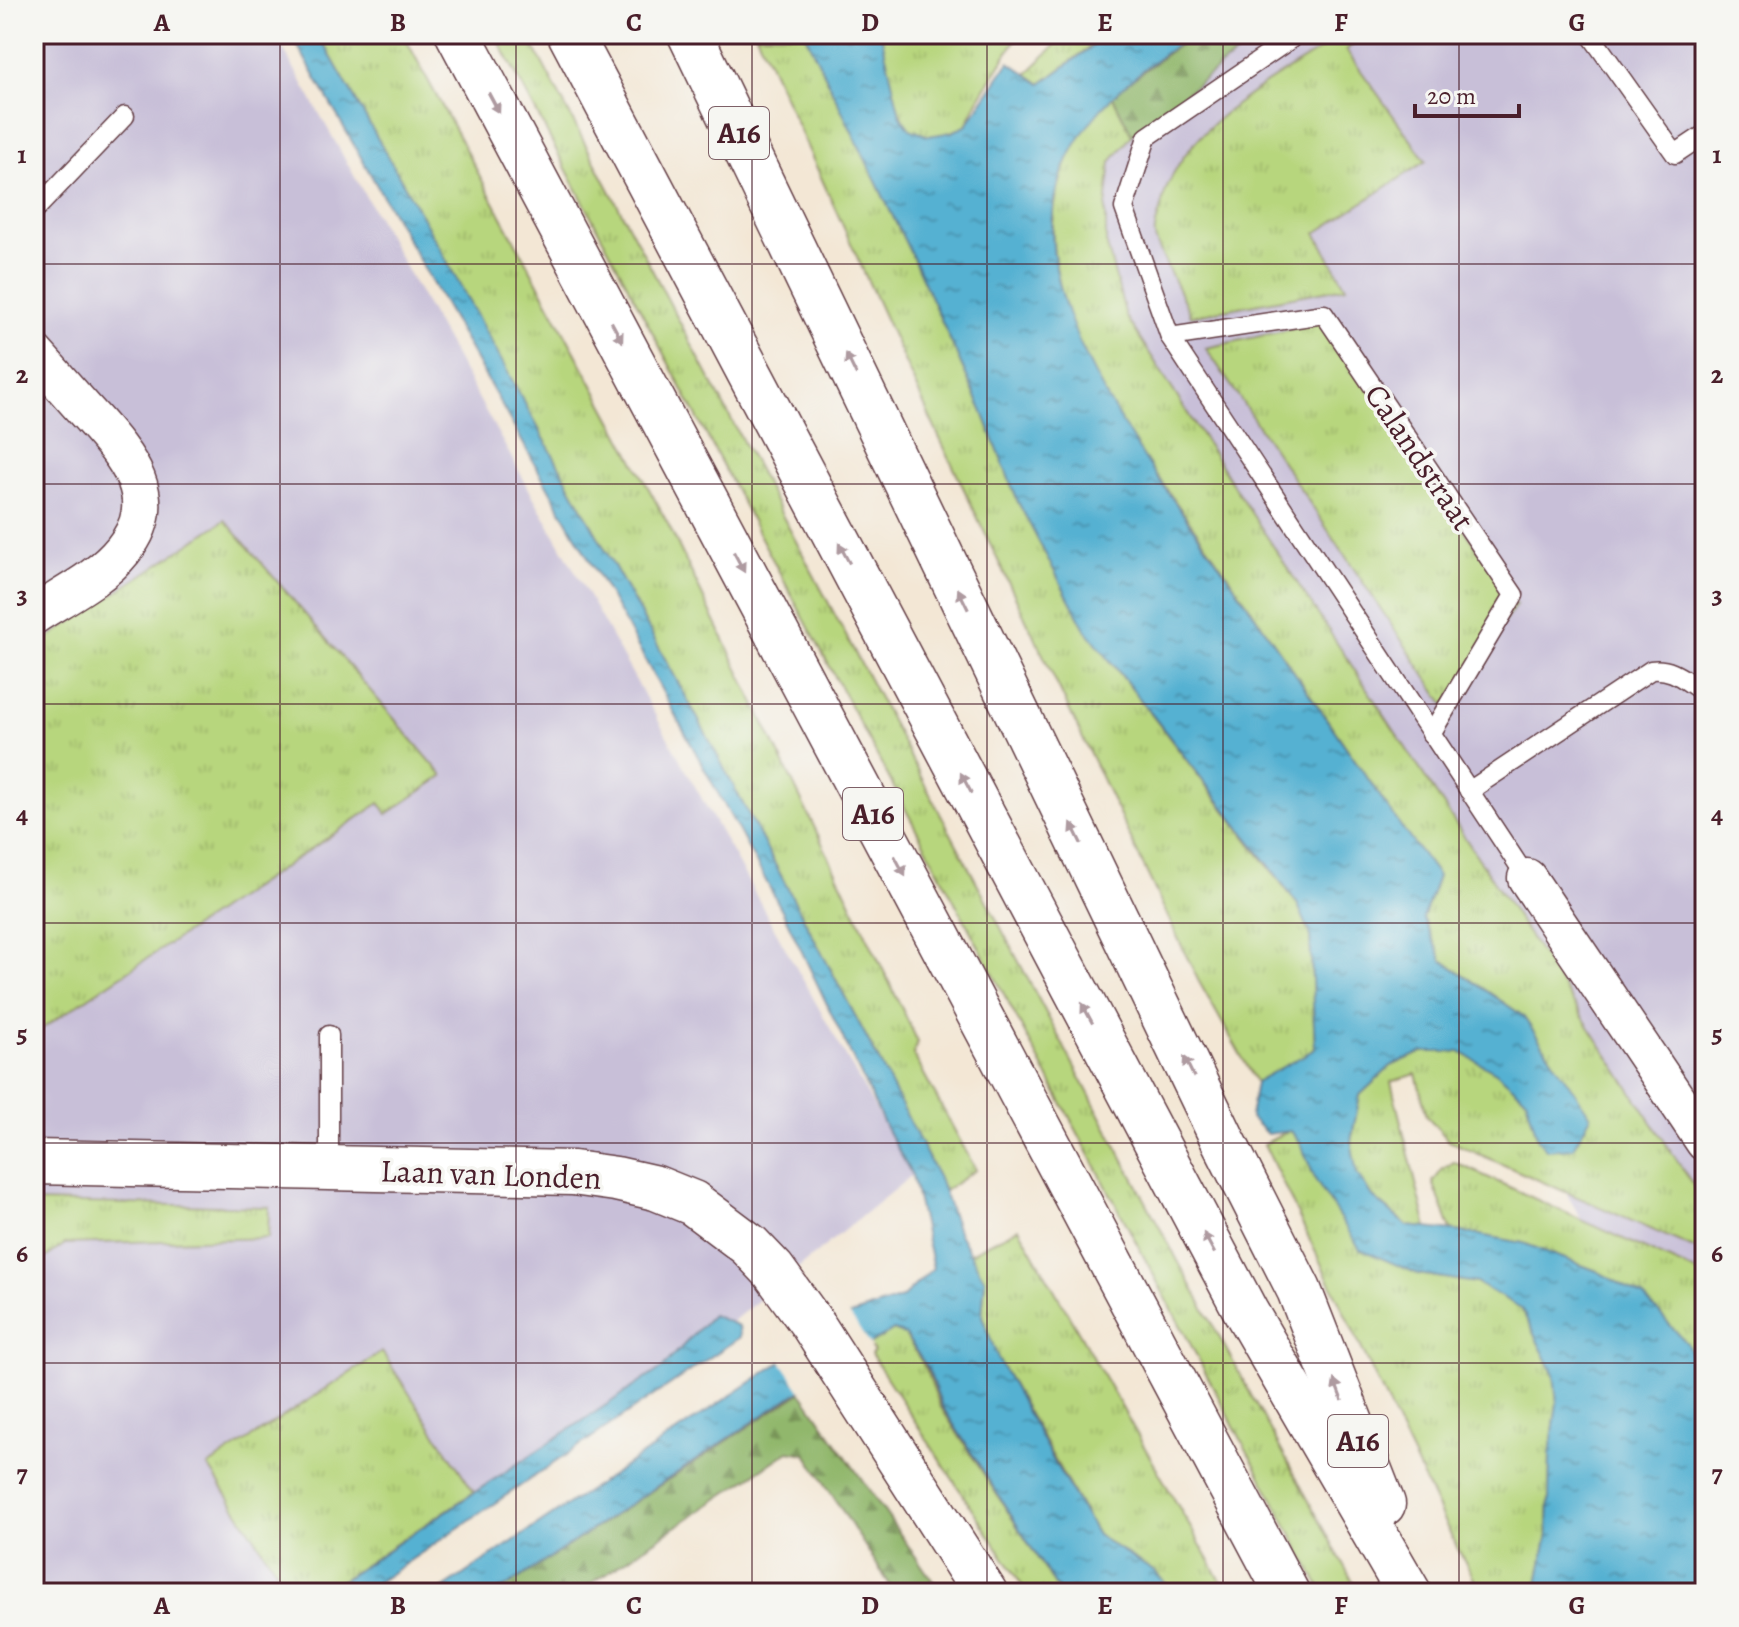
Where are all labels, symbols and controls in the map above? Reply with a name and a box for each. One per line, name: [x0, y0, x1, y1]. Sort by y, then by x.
text: A: [153, 5, 171, 40]
text: B: [390, 5, 406, 40]
text: C: [626, 5, 642, 40]
text: D: [861, 5, 879, 40]
text: E: [1097, 5, 1113, 40]
text: F: [1334, 5, 1348, 40]
text: G: [1568, 5, 1586, 40]
scale bar: [1415, 68, 1519, 118]
text: 20 m: [1427, 80, 1476, 112]
one-way arrow: [488, 91, 501, 114]
road number: A16: [709, 107, 769, 159]
text: 1: [17, 137, 27, 172]
text: 1: [1712, 137, 1722, 172]
one-way arrow: [610, 321, 623, 344]
one-way arrow: [844, 353, 858, 376]
text: 2: [16, 357, 29, 392]
text: 2: [1711, 357, 1724, 392]
street label: Calandstraat: [1355, 375, 1485, 539]
one-way arrow: [838, 542, 851, 565]
one-way arrow: [731, 551, 745, 573]
text: 3: [16, 577, 28, 612]
text: 3: [1711, 577, 1723, 612]
one-way arrow: [956, 587, 970, 610]
one-way arrow: [959, 772, 972, 795]
road number: A16: [843, 788, 903, 840]
text: 4: [16, 797, 28, 832]
text: 4: [1711, 797, 1723, 832]
one-way arrow: [1069, 821, 1083, 845]
one-way arrow: [894, 854, 907, 877]
one-way arrow: [1081, 1002, 1094, 1025]
text: 5: [16, 1016, 28, 1051]
text: 5: [1711, 1016, 1723, 1051]
one-way arrow: [1182, 1056, 1196, 1079]
street label: Laan van Londen: [380, 1148, 602, 1200]
one-way arrow: [1202, 1231, 1216, 1254]
text: 6: [16, 1236, 28, 1271]
text: 6: [1711, 1236, 1723, 1271]
one-way arrow: [1331, 1378, 1344, 1402]
road number: A16: [1328, 1415, 1388, 1467]
text: 7: [16, 1456, 28, 1491]
text: 7: [1711, 1456, 1723, 1491]
text: A: [153, 1588, 171, 1623]
text: B: [390, 1588, 406, 1623]
text: C: [626, 1588, 642, 1623]
text: D: [861, 1588, 879, 1623]
text: E: [1097, 1588, 1113, 1623]
text: F: [1334, 1588, 1348, 1623]
text: G: [1568, 1588, 1586, 1623]

